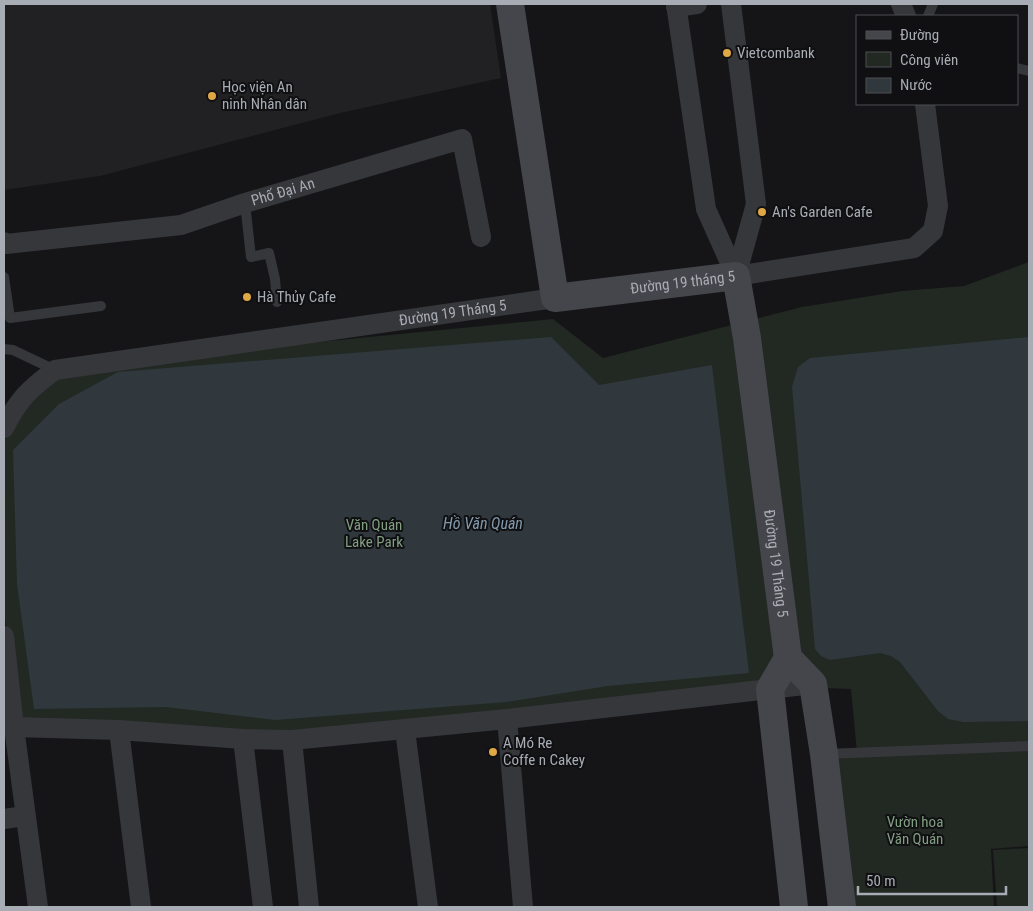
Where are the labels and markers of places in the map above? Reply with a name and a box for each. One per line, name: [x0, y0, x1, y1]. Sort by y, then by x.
place label: Vietcombank: [737, 44, 815, 62]
marker: Vietcombank: [721, 47, 733, 59]
place label: Học viện An ninh Nhân dân: [222, 78, 307, 113]
marker: Học viện An ninh Nhân dân: [206, 90, 218, 102]
place label: An's Garden Cafe: [772, 203, 872, 221]
marker: An's Garden Cafe: [756, 206, 768, 218]
place label: Hà Thủy Cafe: [257, 288, 336, 306]
marker: Hà Thủy Cafe: [241, 291, 253, 303]
place label: A Mó Re Coffe n Cakey: [503, 734, 585, 769]
marker: A Mó Re Coffe n Cakey: [487, 746, 499, 758]

